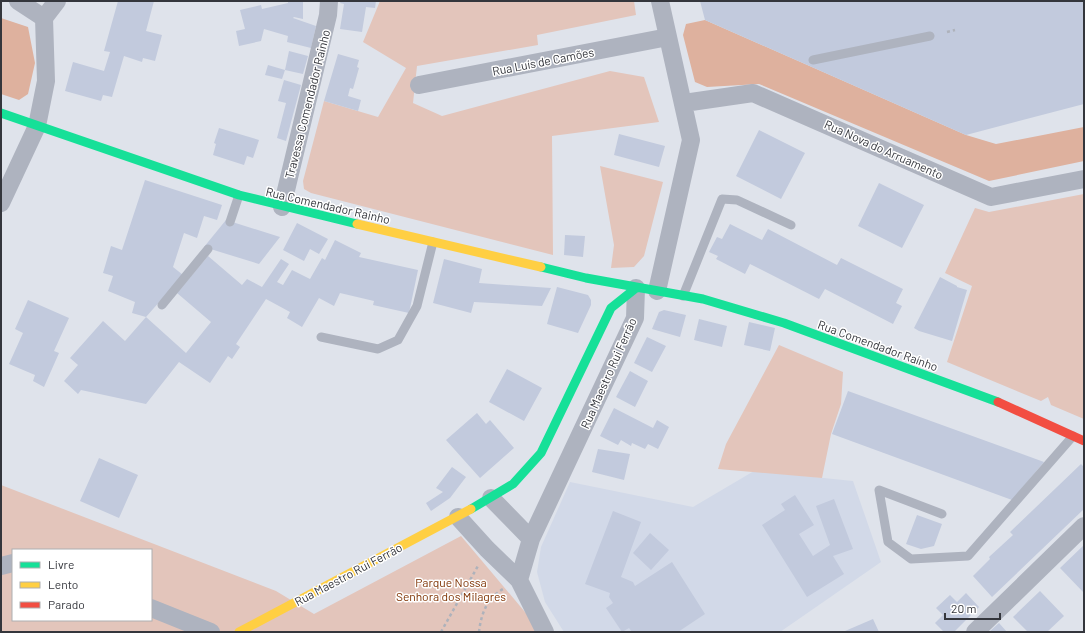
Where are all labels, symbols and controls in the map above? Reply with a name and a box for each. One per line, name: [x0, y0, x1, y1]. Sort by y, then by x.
street label: Travessa Comendador Rainho: [282, 28, 332, 180]
street label: Rua Luís de Camões: [491, 44, 595, 78]
street label: Rua Nova do Arruamento: [823, 117, 945, 181]
street label: Rua Comendador Rainho: [264, 184, 392, 226]
street label: Rua Maestro Rui Ferrão: [577, 315, 639, 431]
street label: Rua Comendador Raínho: [816, 317, 940, 373]
street label: Rua Maestro Rui Ferrão: [292, 540, 404, 608]
legend: [12, 549, 152, 621]
text: Livre: [48, 557, 74, 571]
park label: Parque Nossa Senhora dos Milagres: [396, 575, 506, 603]
text: Lento: [48, 577, 78, 591]
scale bar: [945, 595, 1000, 621]
text: Parado: [48, 597, 85, 611]
text: 20 m: [951, 601, 977, 615]

